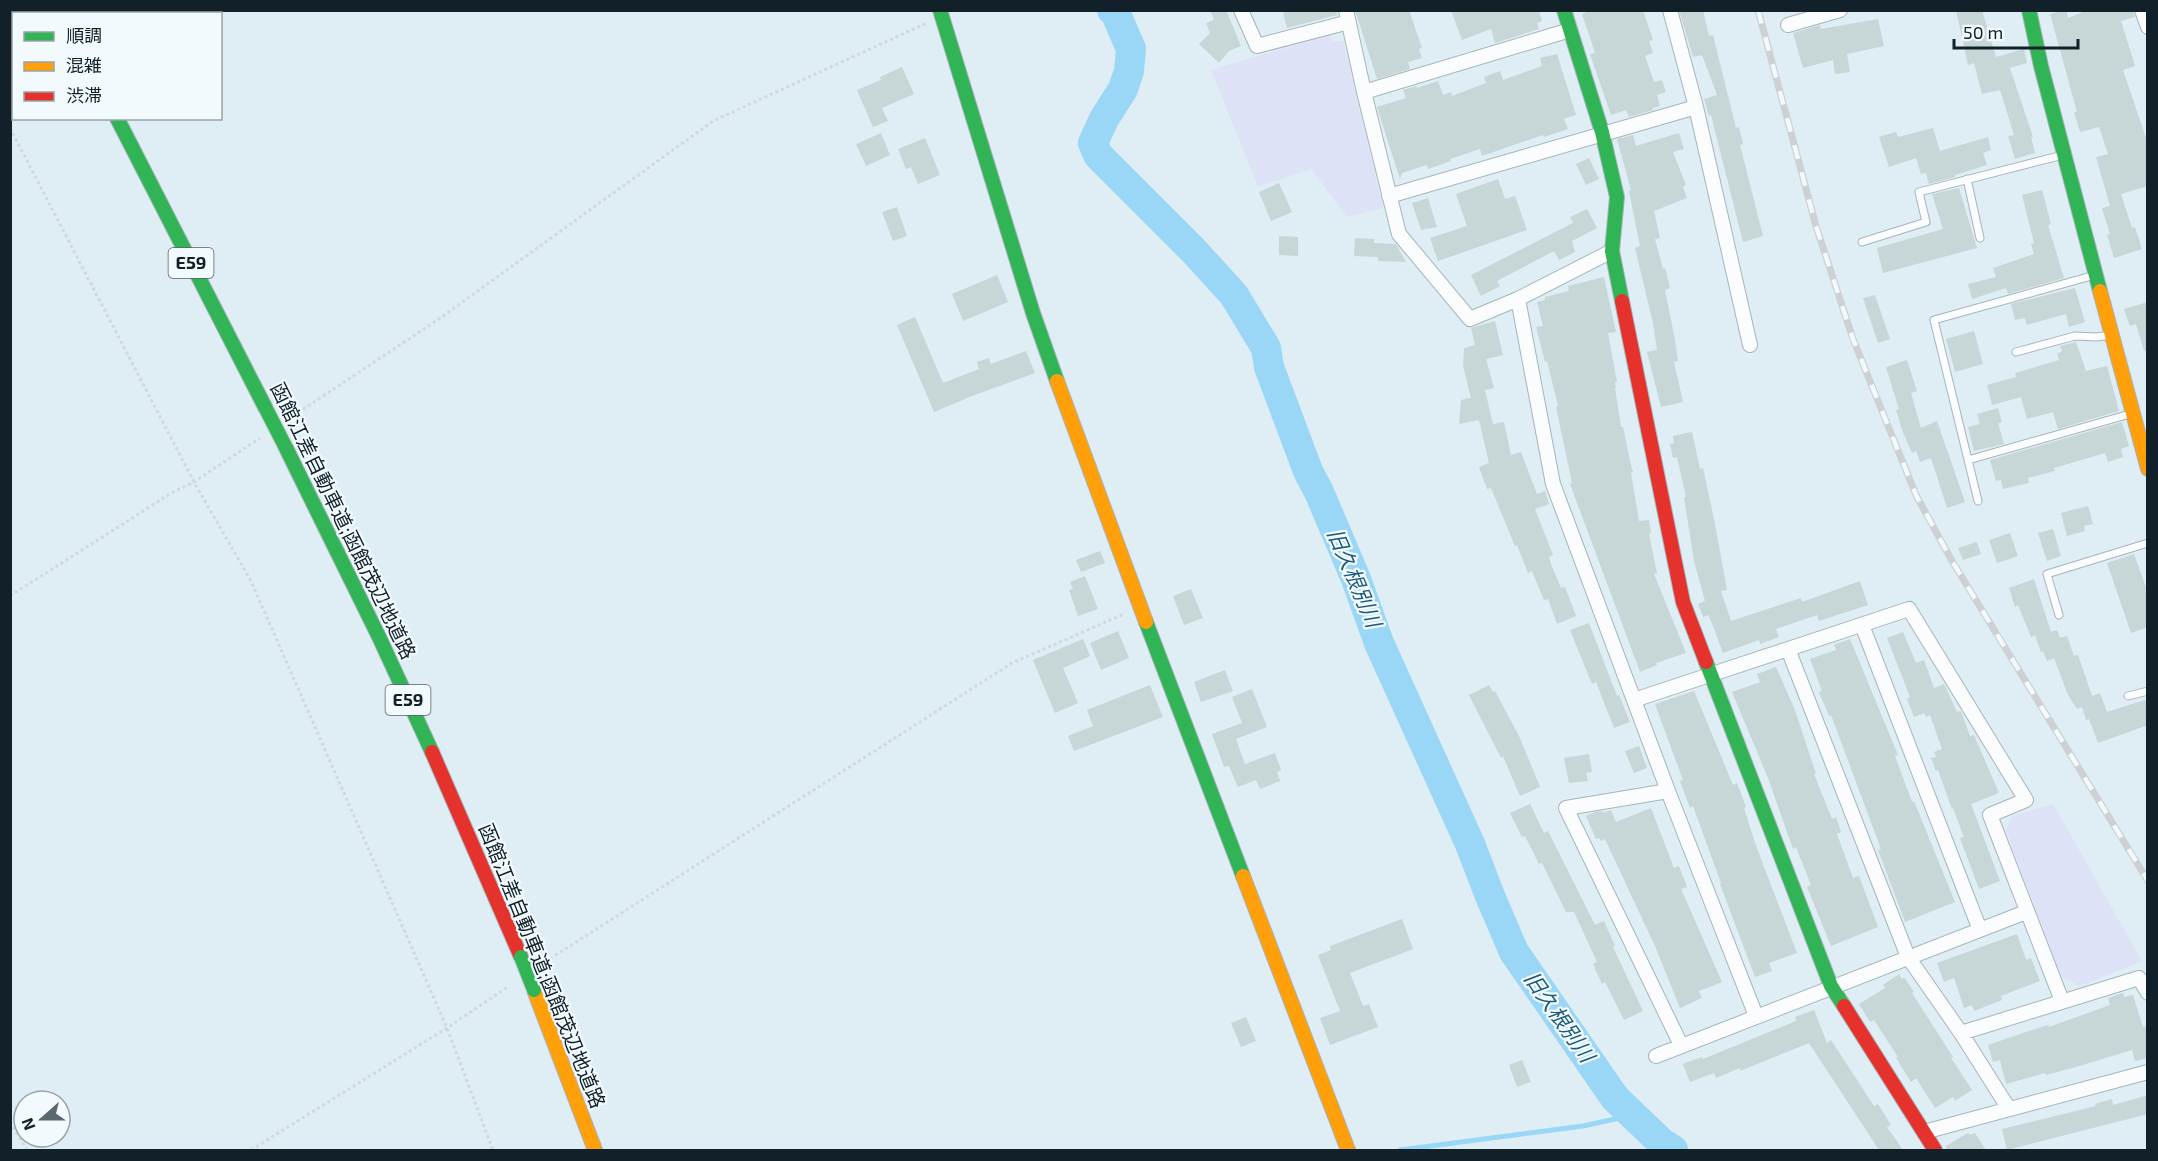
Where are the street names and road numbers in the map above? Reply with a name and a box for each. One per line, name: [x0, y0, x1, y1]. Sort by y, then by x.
road number: E59: [168, 248, 213, 278]
street label: 函館江差自動車道;函館茂辺地道路: [266, 378, 421, 663]
road number: E59: [386, 685, 430, 715]
street label: 函館江差自動車道;函館茂辺地道路: [475, 820, 611, 1111]

